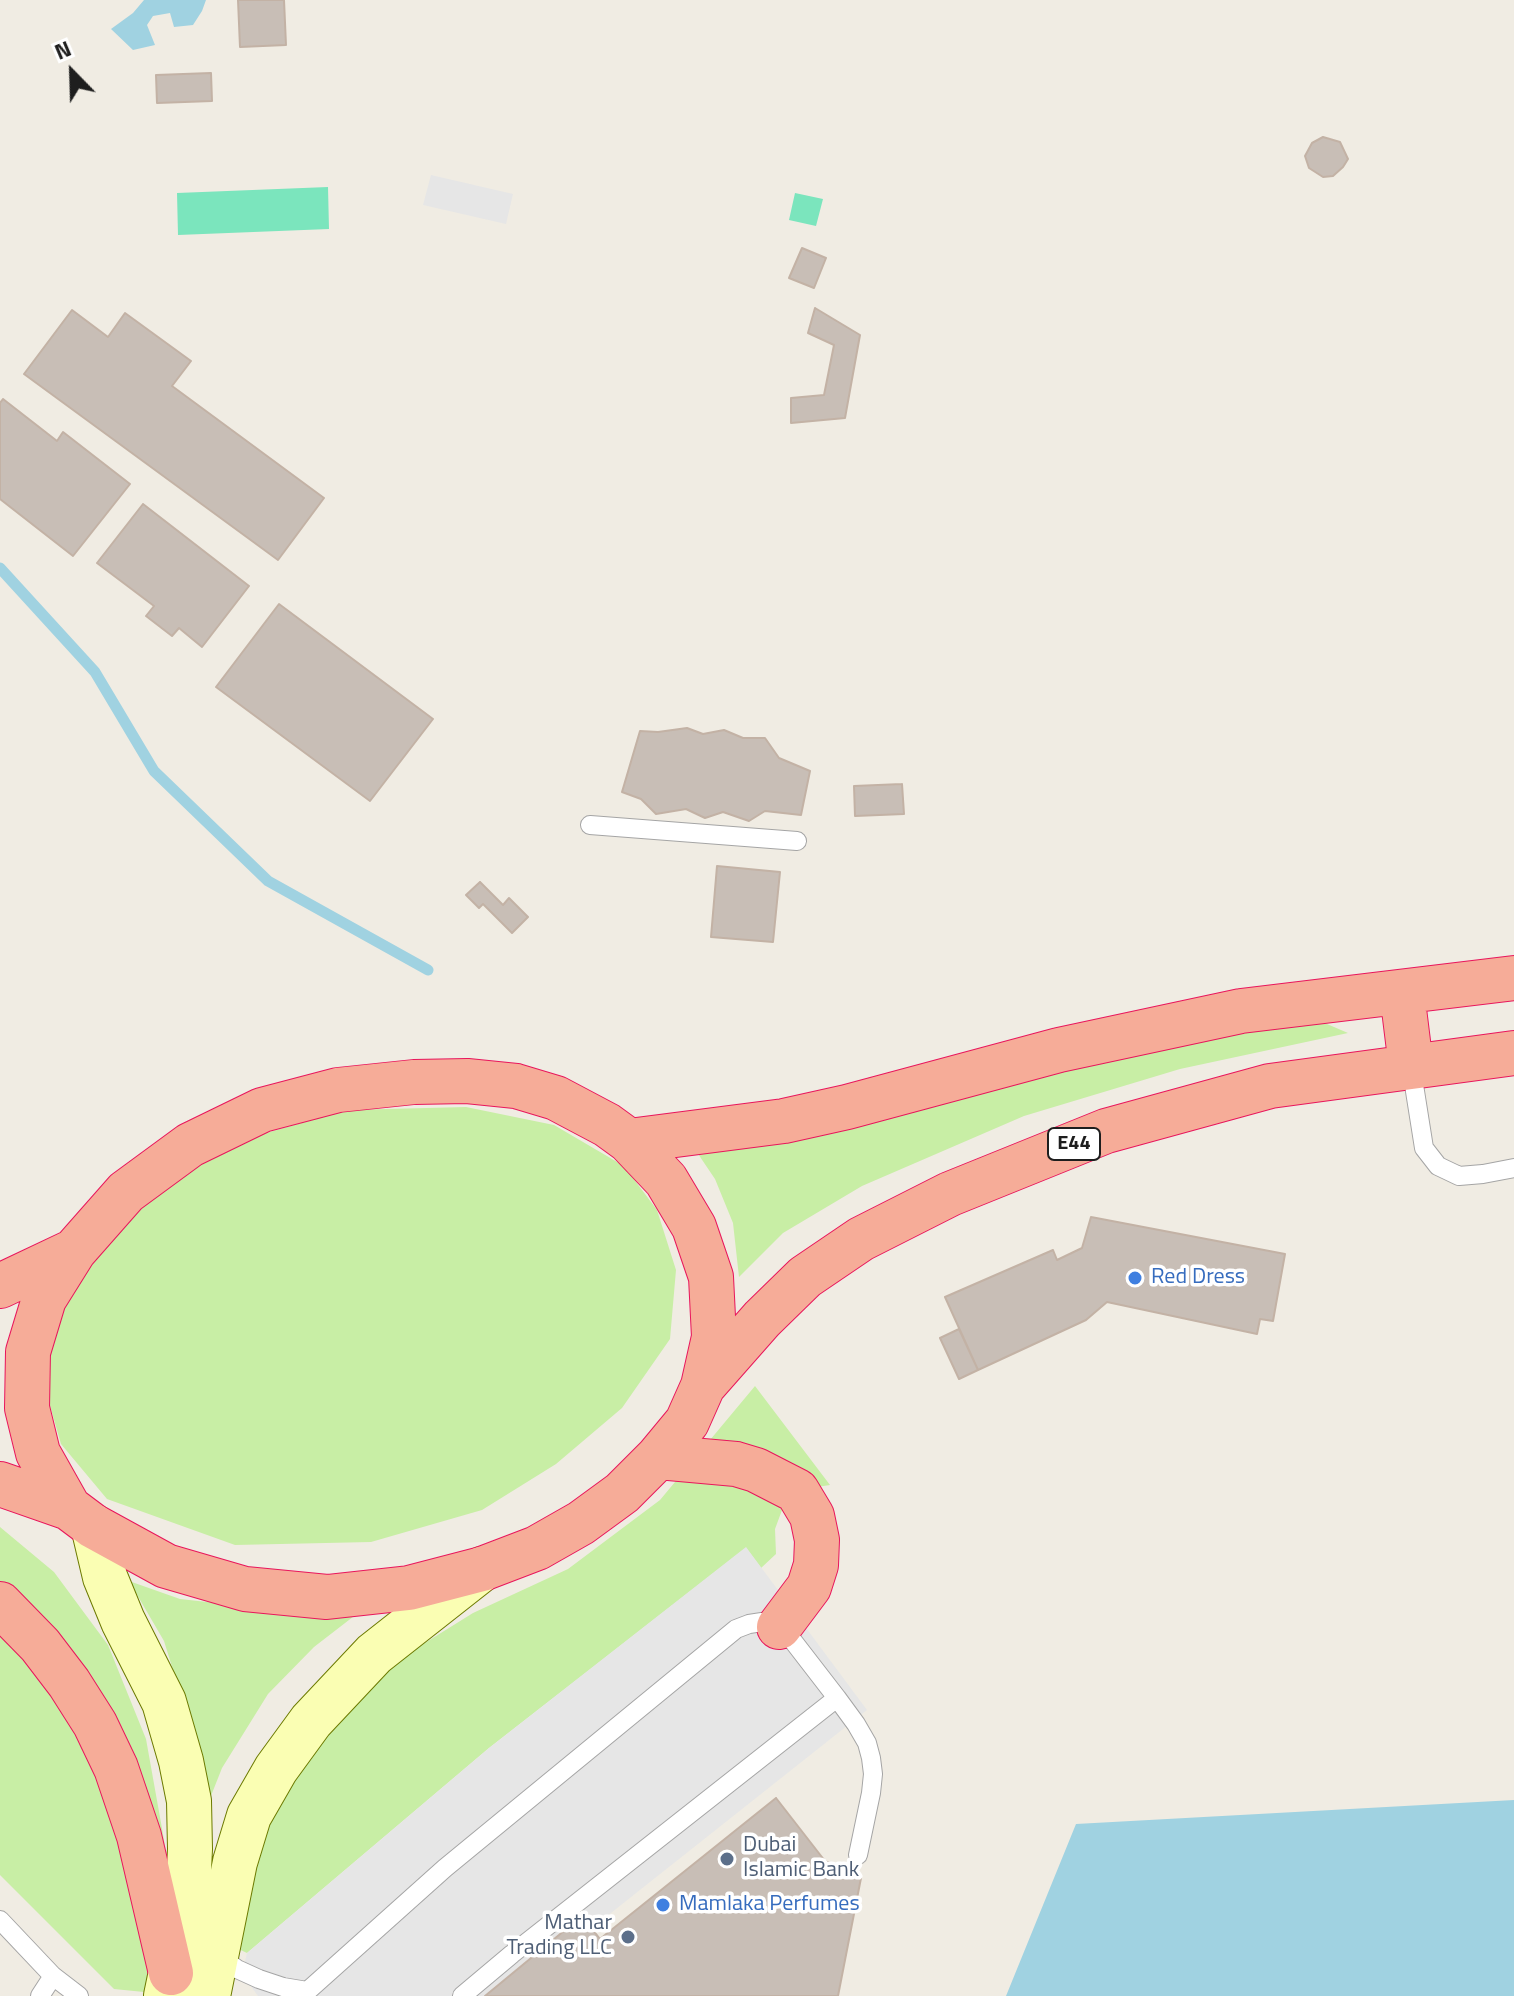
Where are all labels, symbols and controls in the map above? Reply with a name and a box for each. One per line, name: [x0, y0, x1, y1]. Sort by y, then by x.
text: N: [49, 31, 76, 69]
north arrow: [32, 32, 112, 112]
road number: E44: [1048, 1128, 1100, 1160]
place label: Red Dress: [1151, 1265, 1245, 1291]
marker: Red Dress: [1126, 1269, 1144, 1287]
place label: Dubai Islamic Bank: [743, 1833, 859, 1884]
marker: Dubai Islamic Bank: [718, 1850, 736, 1868]
place label: Mamlaka Perfumes: [679, 1892, 860, 1918]
marker: Mamlaka Perfumes: [654, 1896, 672, 1914]
place label: Mathar Trading LLC: [507, 1911, 612, 1962]
marker: Mathar Trading LLC: [619, 1928, 637, 1946]

